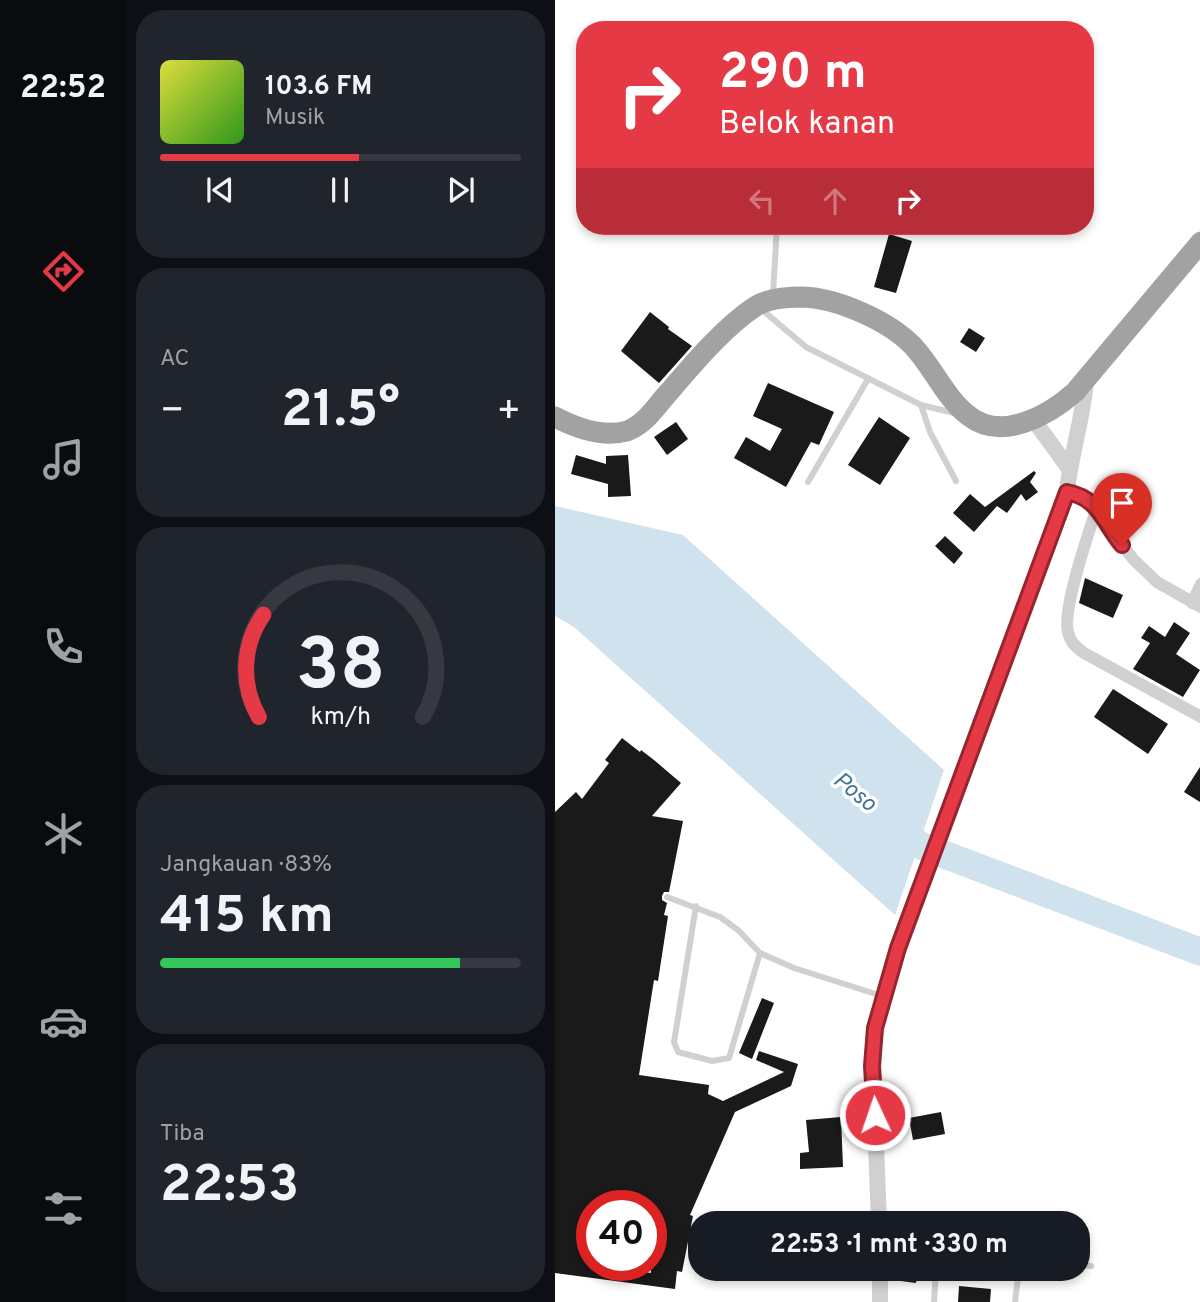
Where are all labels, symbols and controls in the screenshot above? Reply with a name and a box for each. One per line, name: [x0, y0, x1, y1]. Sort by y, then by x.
text: 290 m: [719, 44, 867, 106]
icon: right: [604, 49, 695, 140]
text: 22:52: [20, 69, 106, 109]
text: 103.6 FM: [265, 71, 372, 104]
text: Musik: [265, 104, 325, 133]
text: Belok kanan: [719, 105, 895, 145]
icon: previous: [201, 171, 239, 209]
icon: pause: [321, 171, 359, 209]
icon: next: [442, 171, 480, 209]
icon: left: [743, 182, 781, 220]
icon: ahead: [816, 182, 854, 220]
icon: right: [889, 182, 927, 220]
icon: directions: [39, 247, 88, 296]
text: AC: [160, 345, 189, 374]
text: 21.5°: [281, 379, 400, 445]
text: −: [160, 388, 185, 437]
text: +: [496, 388, 521, 437]
icon: music: [39, 435, 88, 484]
pin: [1092, 473, 1152, 545]
icon: arrive: [1103, 484, 1141, 522]
icon: phone: [39, 622, 88, 671]
text: 38: [296, 623, 385, 715]
text: km/h: [310, 702, 371, 734]
water label: Poso: [826, 767, 882, 820]
icon: climate: [39, 809, 88, 858]
text: Jangkauan · 83%: [160, 851, 332, 880]
text: 415 km: [160, 885, 334, 951]
icon: car: [39, 997, 88, 1046]
position arrow: [838, 1078, 912, 1152]
text: Tiba: [160, 1120, 205, 1149]
text: 22:53: [160, 1154, 299, 1220]
icon: filters: [39, 1184, 88, 1233]
speed limit sign: 40: [576, 1190, 667, 1281]
text: 22:53 · 1 mnt · 330 m: [770, 1229, 1008, 1262]

